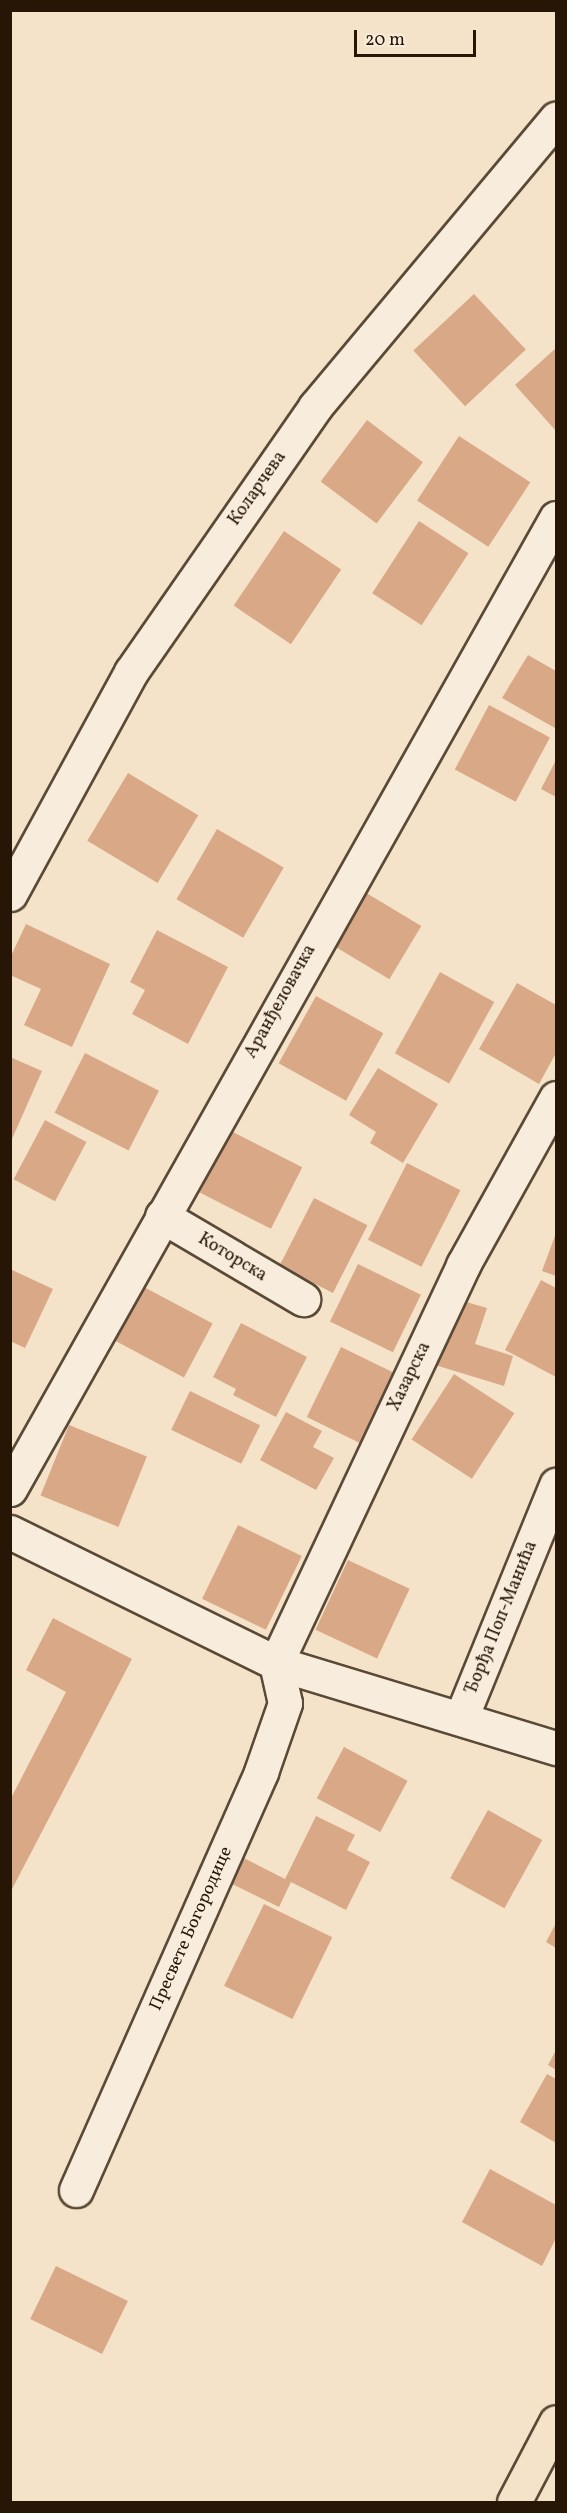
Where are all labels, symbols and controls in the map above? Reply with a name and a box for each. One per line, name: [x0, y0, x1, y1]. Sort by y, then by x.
scale bar: [357, 18, 478, 56]
text: 20 m: [365, 28, 405, 53]
street label: Коларчева: [225, 448, 291, 530]
street label: Аранђеловачка: [241, 941, 321, 1063]
street label: Которска: [194, 1229, 270, 1287]
street label: Хазарска: [384, 1339, 436, 1415]
street label: Ђорђа Поп-Манића: [461, 1538, 543, 1698]
street label: Пресвете Богородице: [146, 1843, 238, 2015]

